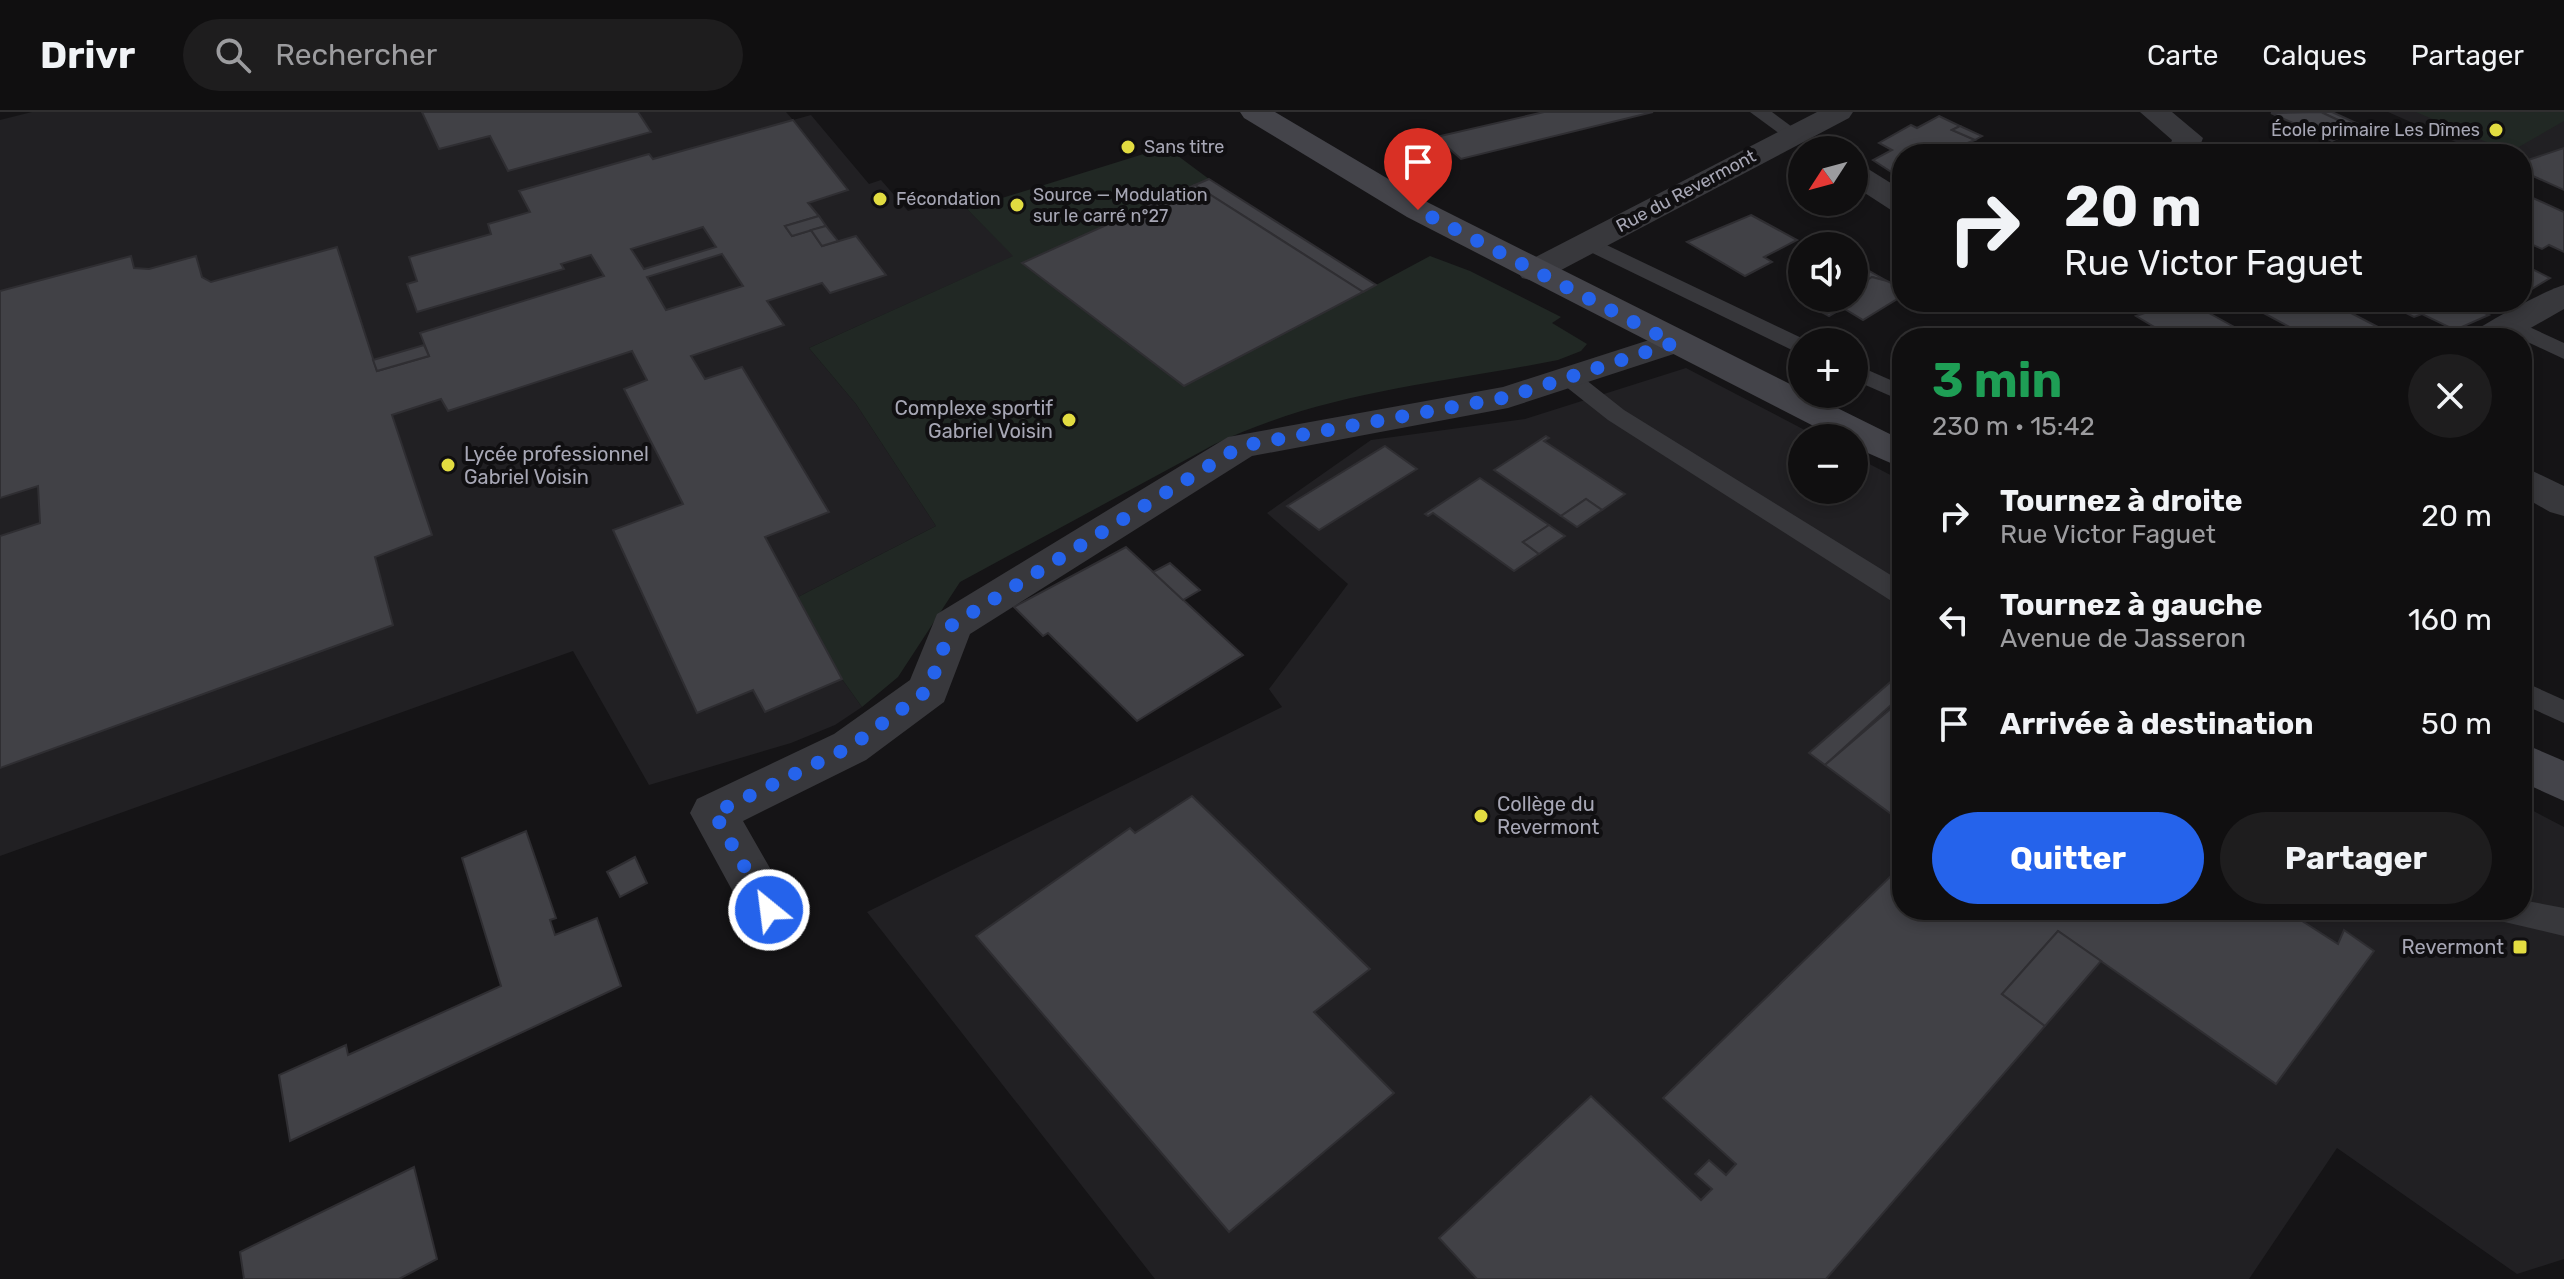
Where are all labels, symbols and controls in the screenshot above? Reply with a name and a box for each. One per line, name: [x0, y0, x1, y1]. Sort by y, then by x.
search box: [183, 19, 743, 91]
text: Drivr: [40, 32, 135, 78]
icon: search: [211, 33, 255, 77]
text: Rechercher: [275, 37, 437, 73]
text: Carte: [2147, 39, 2218, 72]
text: Calques: [2262, 39, 2367, 72]
text: Partager: [2411, 39, 2524, 72]
place label: École primaire Les Dîmes: [2271, 119, 2480, 141]
marker: École primaire Les Dîmes: [2487, 121, 2505, 139]
pin: [1384, 128, 1452, 210]
place label: Sans titre: [1144, 136, 1224, 158]
north arrow: [1788, 136, 1868, 216]
map controls: [1788, 136, 1868, 504]
marker: Sans titre: [1119, 138, 1137, 156]
icon: arrive: [1396, 140, 1440, 184]
street label: Rue du Revermont: [1612, 145, 1760, 237]
text: 20 m: [2064, 174, 2202, 240]
icon: right: [1932, 176, 2036, 280]
place label: Source — Modulation sur le carré n°27: [1033, 184, 1208, 227]
place label: Fécondation: [896, 188, 1001, 210]
marker: Fécondation: [871, 190, 889, 208]
marker: Source — Modulation sur le carré n°27: [1008, 196, 1026, 214]
button: sound: [1788, 232, 1868, 312]
text: Rue Victor Faguet: [2064, 241, 2363, 284]
button: +: [1788, 328, 1868, 408]
text: 3 min: [1932, 352, 2062, 409]
button: close: [2408, 354, 2492, 438]
place label: Complexe sportif Gabriel Voisin: [895, 396, 1053, 443]
marker: Complexe sportif Gabriel Voisin: [1060, 411, 1078, 429]
text: 230 m · 15:42: [1932, 411, 2095, 442]
button: −: [1788, 424, 1868, 504]
place label: Lycée professionnel Gabriel Voisin: [464, 442, 649, 489]
marker: Lycée professionnel Gabriel Voisin: [439, 456, 457, 474]
text: Tournez à droite: [2000, 483, 2243, 519]
icon: right: [1932, 494, 1976, 538]
text: 20 m: [2421, 498, 2492, 534]
text: Rue Victor Faguet: [2000, 519, 2216, 550]
text: Tournez à gauche: [2000, 587, 2263, 623]
icon: left: [1932, 598, 1976, 642]
text: 160 m: [2408, 602, 2492, 638]
text: Avenue de Jasseron: [2000, 623, 2246, 654]
icon: arrive: [1932, 702, 1976, 746]
text: Arrivée à destination: [2000, 706, 2314, 742]
text: 50 m: [2421, 706, 2492, 742]
place label: Collège du Revermont: [1497, 792, 1600, 839]
marker: Collège du Revermont: [1472, 807, 1490, 825]
button: Quitter: [1932, 812, 2204, 904]
button: Partager: [2220, 812, 2492, 904]
position arrow: [727, 868, 811, 952]
place label: Revermont: [2402, 935, 2504, 959]
marker: Revermont: [2511, 938, 2529, 956]

